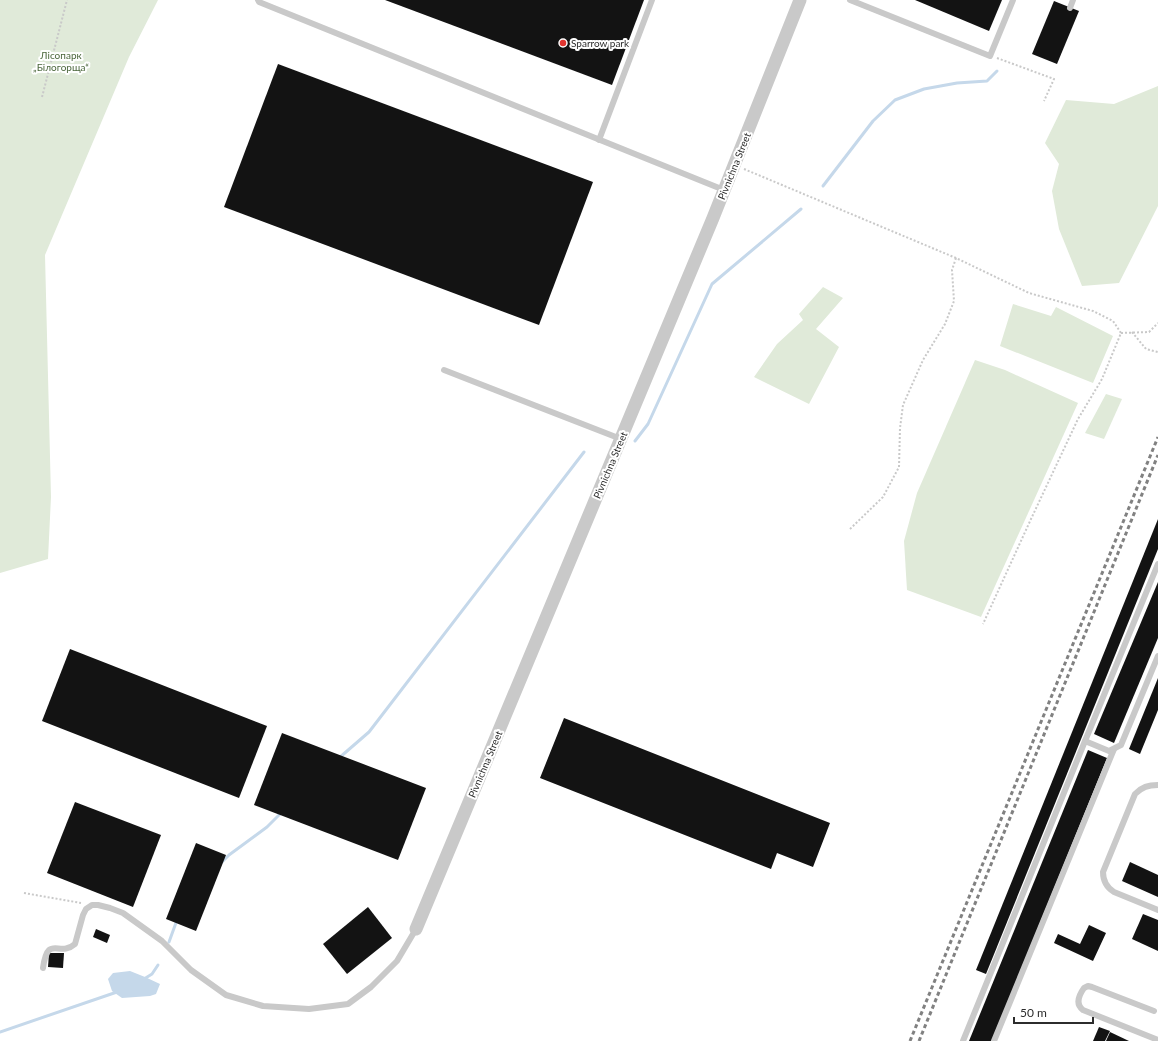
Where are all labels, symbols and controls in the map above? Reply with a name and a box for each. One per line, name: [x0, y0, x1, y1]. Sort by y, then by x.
place label: Sparrow park: [571, 37, 630, 49]
marker: Sparrow park: [558, 38, 568, 48]
park label: Лісопарк „Білогорща“: [33, 49, 89, 73]
street label: Pivnichna Street: [715, 130, 753, 201]
street label: Pivnichna Street: [591, 429, 630, 500]
street label: Pivnichna Street: [466, 728, 505, 799]
scale bar: [1014, 999, 1093, 1025]
text: 50 m: [1020, 1005, 1047, 1020]

